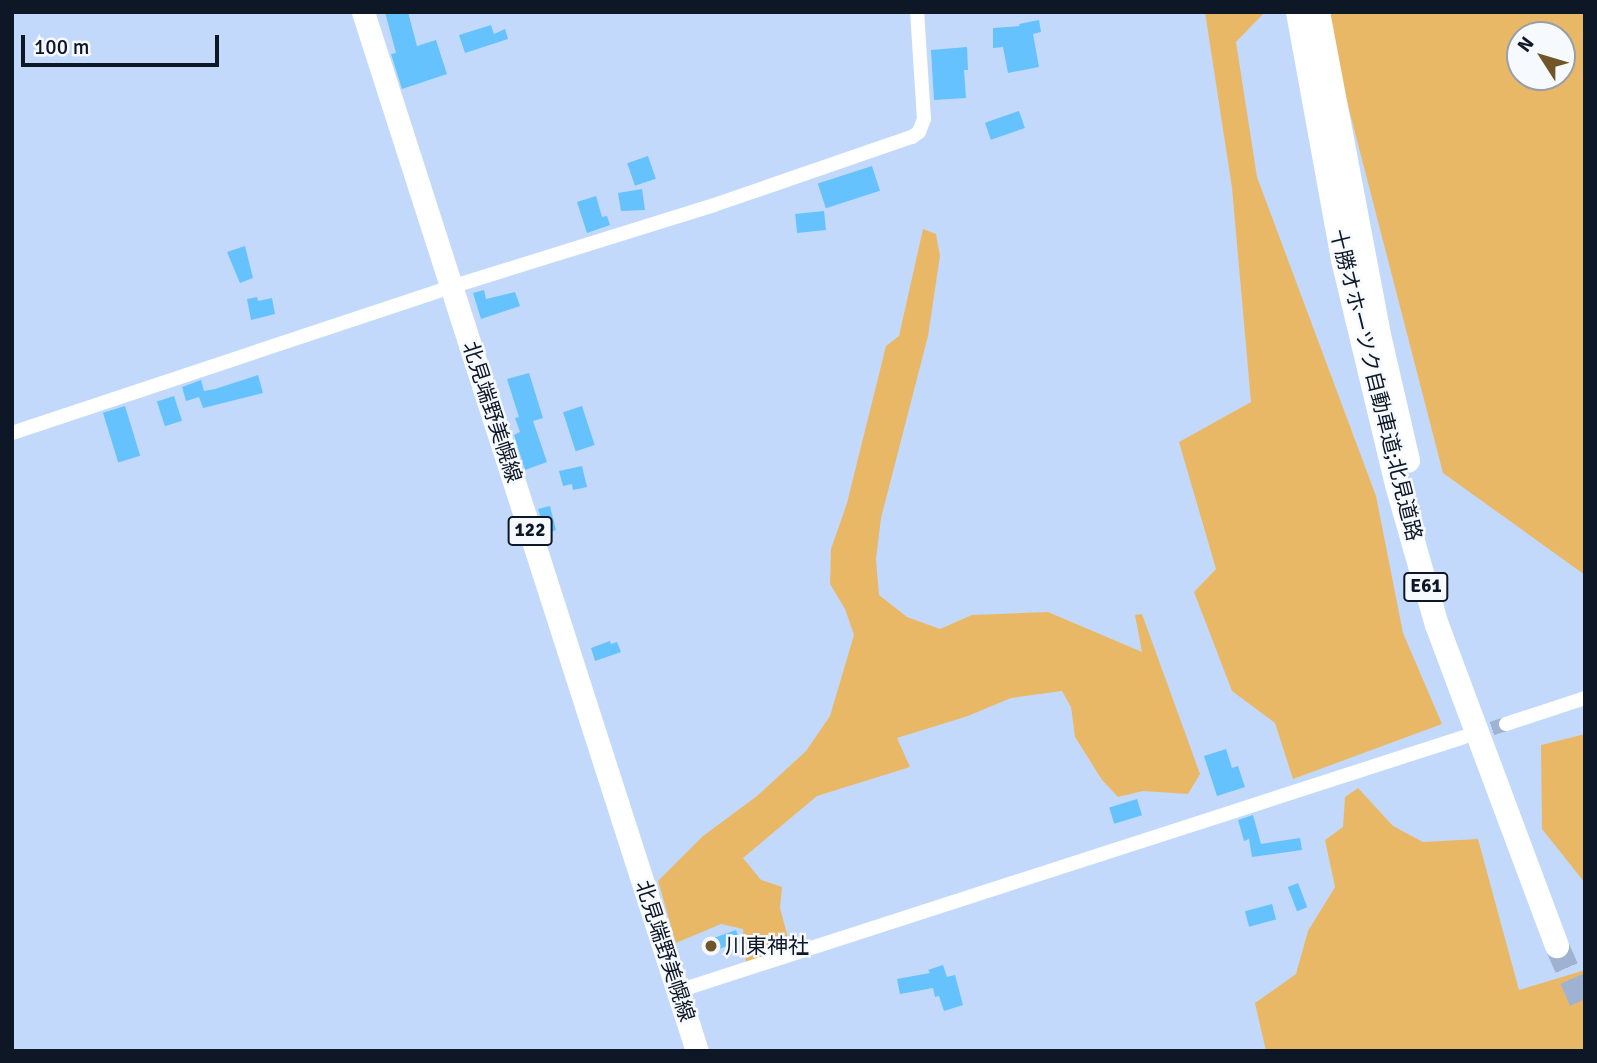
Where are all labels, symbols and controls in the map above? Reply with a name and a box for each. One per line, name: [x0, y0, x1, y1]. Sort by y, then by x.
scale bar: [24, 21, 222, 65]
north arrow: [1506, 21, 1576, 91]
text: N: [1512, 32, 1539, 57]
text: 100 m: [34, 34, 89, 60]
street label: 十勝オホーツク自動車道;北見道路: [1325, 226, 1427, 544]
street label: 北見端野美幌線: [457, 338, 527, 486]
road number: 122: [507, 516, 553, 546]
road number: E61: [1403, 572, 1449, 602]
street label: 北見端野美幌線: [630, 877, 700, 1025]
place label: 川東神社: [725, 933, 809, 959]
marker: 川東神社: [703, 938, 719, 954]

